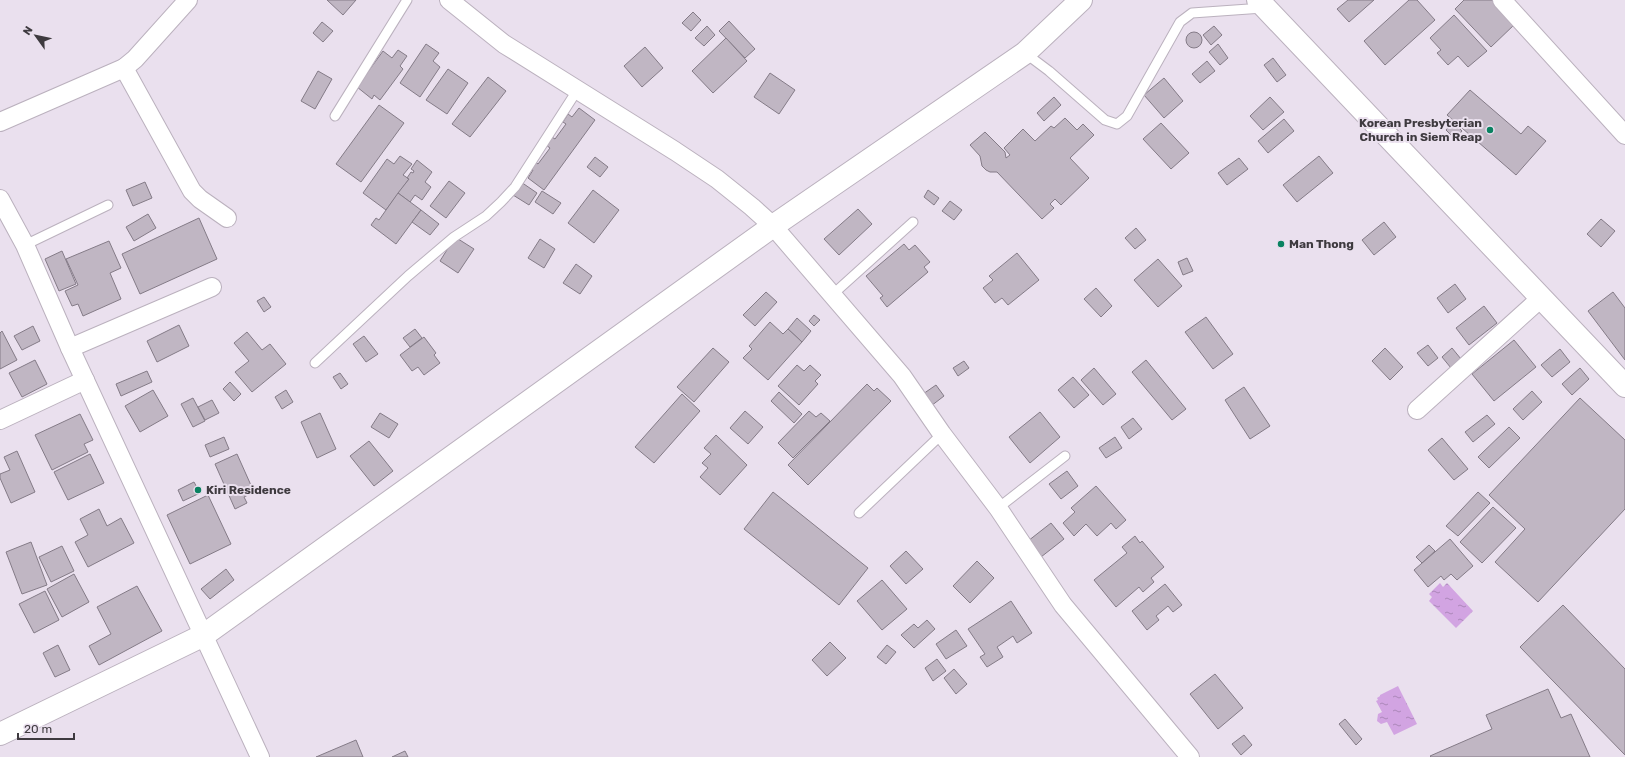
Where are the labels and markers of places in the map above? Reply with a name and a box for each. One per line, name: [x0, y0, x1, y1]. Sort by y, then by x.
place label: Korean Presbyterian Church in Siem Reap: [1359, 116, 1482, 144]
marker: Korean Presbyterian Church in Siem Reap: [1485, 125, 1495, 135]
place label: Man Thong: [1289, 237, 1354, 251]
marker: Man Thong: [1276, 239, 1286, 249]
place label: Kiri Residence: [206, 483, 291, 497]
marker: Kiri Residence: [193, 485, 203, 495]

